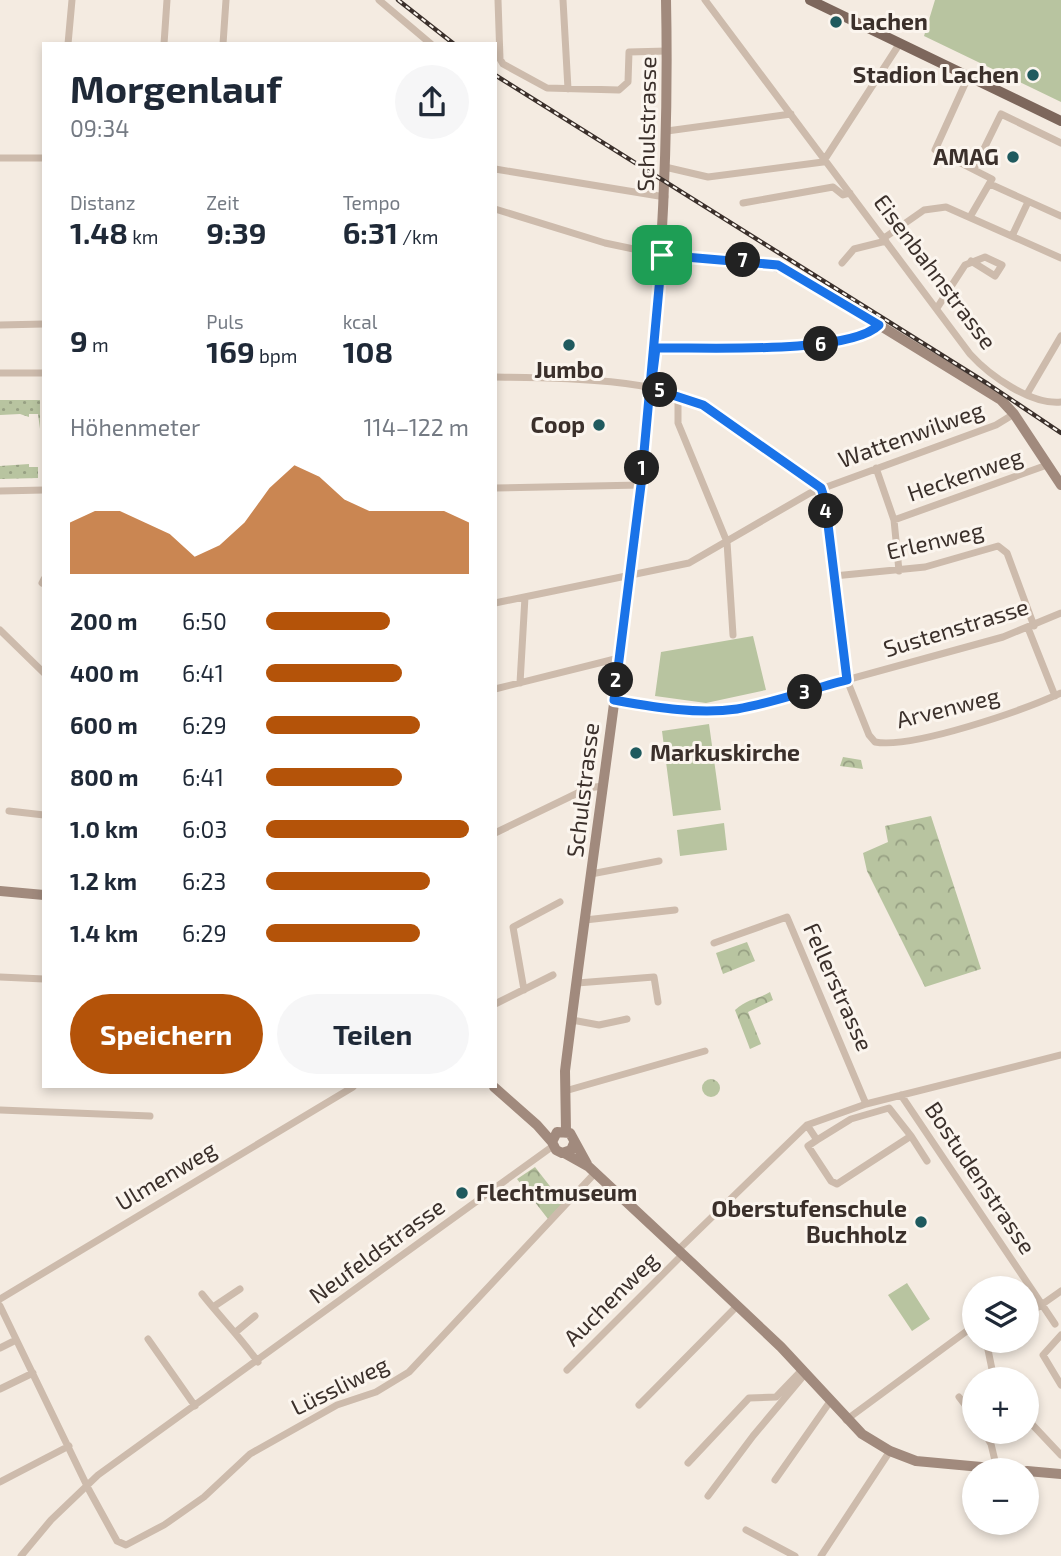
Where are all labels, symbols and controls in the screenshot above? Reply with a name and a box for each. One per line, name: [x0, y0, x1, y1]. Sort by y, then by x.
place label: Lachen: [850, 7, 928, 35]
marker: Lachen: [828, 14, 844, 30]
street label: Schulstrasse: [631, 56, 661, 192]
place label: Stadion Lachen: [853, 60, 1019, 88]
text: Morgenlauf: [70, 65, 282, 111]
button: share: [395, 65, 469, 139]
marker: Stadion Lachen: [1025, 67, 1041, 83]
text: 09:34: [70, 114, 129, 142]
place label: AMAG: [933, 142, 999, 170]
marker: AMAG: [1005, 149, 1021, 165]
street label: Eisenbahnstrasse: [869, 189, 1003, 354]
text: Distanz: [70, 191, 135, 214]
text: Zeit: [206, 191, 239, 214]
text: Tempo: [343, 191, 400, 214]
text: 1.48: [70, 214, 128, 250]
text: 9:39: [206, 214, 266, 250]
text: 6:31: [343, 214, 398, 250]
text: km: [128, 225, 159, 248]
text: /km: [398, 225, 438, 248]
pin: [632, 225, 692, 285]
icon: arrive: [643, 236, 681, 274]
pin: 7: [726, 243, 760, 278]
text: 7: [737, 248, 748, 271]
text: Puls: [206, 310, 244, 333]
text: kcal: [343, 310, 377, 333]
text: 9: [70, 322, 88, 358]
pin: 6: [804, 326, 838, 362]
text: 6: [815, 332, 826, 355]
text: m: [88, 333, 109, 356]
text: 169: [206, 333, 255, 369]
text: 108: [343, 333, 393, 369]
marker: Jumbo: [561, 337, 577, 353]
text: bpm: [255, 344, 297, 367]
place label: Jumbo: [534, 355, 604, 383]
pin: 5: [642, 372, 678, 408]
text: 5: [654, 378, 665, 401]
street label: Wattenwilweg: [834, 395, 987, 473]
place label: Coop: [531, 410, 585, 438]
text: Höhenmeter: [70, 413, 200, 441]
text: 114–122 m: [363, 413, 469, 441]
marker: Coop: [591, 417, 607, 433]
street label: Heckenweg: [903, 441, 1026, 507]
pin: 1: [624, 450, 660, 486]
text: 1: [637, 456, 646, 479]
pin: 4: [808, 494, 844, 528]
text: 4: [819, 499, 832, 522]
street label: Erlenweg: [884, 515, 986, 565]
street label: Sustenstrasse: [880, 592, 1032, 662]
text: 200 m: [70, 607, 138, 635]
text: 6:50: [182, 607, 227, 635]
text: 400 m: [70, 659, 139, 687]
text: 6:41: [182, 659, 224, 687]
pin: 2: [598, 662, 634, 698]
text: 2: [610, 668, 621, 691]
pin: 3: [788, 674, 822, 710]
text: 3: [799, 680, 810, 703]
street label: Arvenweg: [893, 681, 1002, 733]
text: 600 m: [70, 711, 138, 739]
text: 6:29: [182, 711, 227, 739]
street label: Schulstrasse: [560, 721, 604, 859]
place label: Markuskirche: [650, 738, 800, 766]
marker: Markuskirche: [628, 745, 644, 761]
text: 800 m: [70, 763, 139, 791]
text: 6:41: [182, 763, 224, 791]
text: 1.0 km: [70, 815, 138, 843]
text: 6:03: [182, 815, 227, 843]
text: 1.2 km: [70, 867, 137, 895]
text: 6:23: [182, 867, 226, 895]
street label: Fellerstrasse: [798, 918, 880, 1055]
text: 1.4 km: [70, 919, 138, 947]
text: 6:29: [182, 919, 227, 947]
button: Speichern: [70, 994, 263, 1074]
button: Teilen: [277, 994, 469, 1074]
street label: Bostudenstrasse: [920, 1096, 1042, 1259]
street label: Ulmenweg: [110, 1134, 221, 1216]
place label: Flechtmuseum: [476, 1178, 637, 1206]
marker: Flechtmuseum: [454, 1185, 470, 1201]
street label: Neufeldstrasse: [303, 1192, 450, 1309]
place label: Oberstufenschule Buchholz: [712, 1194, 907, 1248]
marker: Oberstufenschule Buchholz: [913, 1214, 929, 1230]
street label: Auchenweg: [557, 1245, 663, 1351]
map controls: [962, 1276, 1039, 1535]
button: layers: [962, 1276, 1039, 1353]
street label: Lüssliweg: [286, 1349, 393, 1421]
button: +: [962, 1367, 1039, 1444]
button: −: [962, 1458, 1039, 1535]

